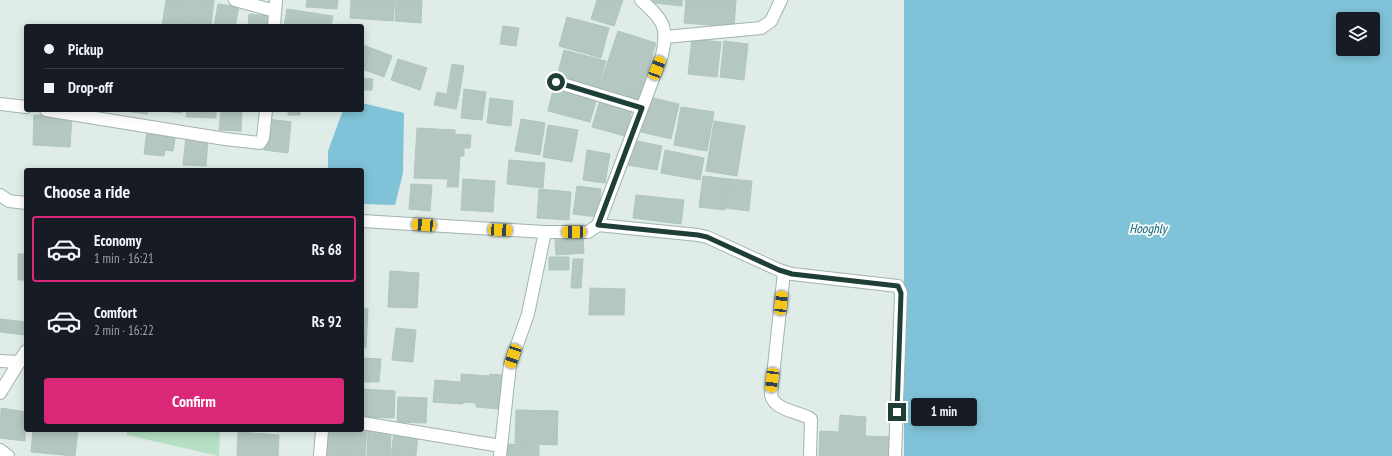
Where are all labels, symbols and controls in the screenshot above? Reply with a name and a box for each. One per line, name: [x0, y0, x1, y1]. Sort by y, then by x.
map controls: [1336, 12, 1380, 56]
button: layers: [1336, 12, 1380, 56]
text: Pickup: [68, 40, 103, 59]
car: [647, 55, 667, 81]
route start: [547, 73, 565, 91]
text: Drop-off: [68, 78, 113, 97]
text: Choose a ride: [44, 180, 130, 203]
car: [412, 218, 436, 232]
water label: Hooghly: [1129, 220, 1169, 237]
car: [488, 223, 512, 237]
car: [562, 226, 586, 238]
icon: car: [46, 231, 82, 267]
text: Economy: [94, 231, 142, 250]
text: Rs 68: [312, 240, 342, 259]
text: 1 min · 16:21: [94, 250, 154, 267]
car: [774, 290, 788, 316]
icon: car: [46, 303, 82, 339]
text: Comfort: [94, 303, 137, 322]
text: Rs 92: [312, 312, 342, 331]
text: 2 min · 16:22: [94, 322, 154, 339]
car: [504, 343, 522, 369]
car: [765, 367, 779, 393]
button: Confirm: [44, 378, 344, 424]
callout: 1 min: [911, 398, 977, 426]
route end: [888, 403, 906, 421]
text: 1 min: [931, 403, 957, 420]

